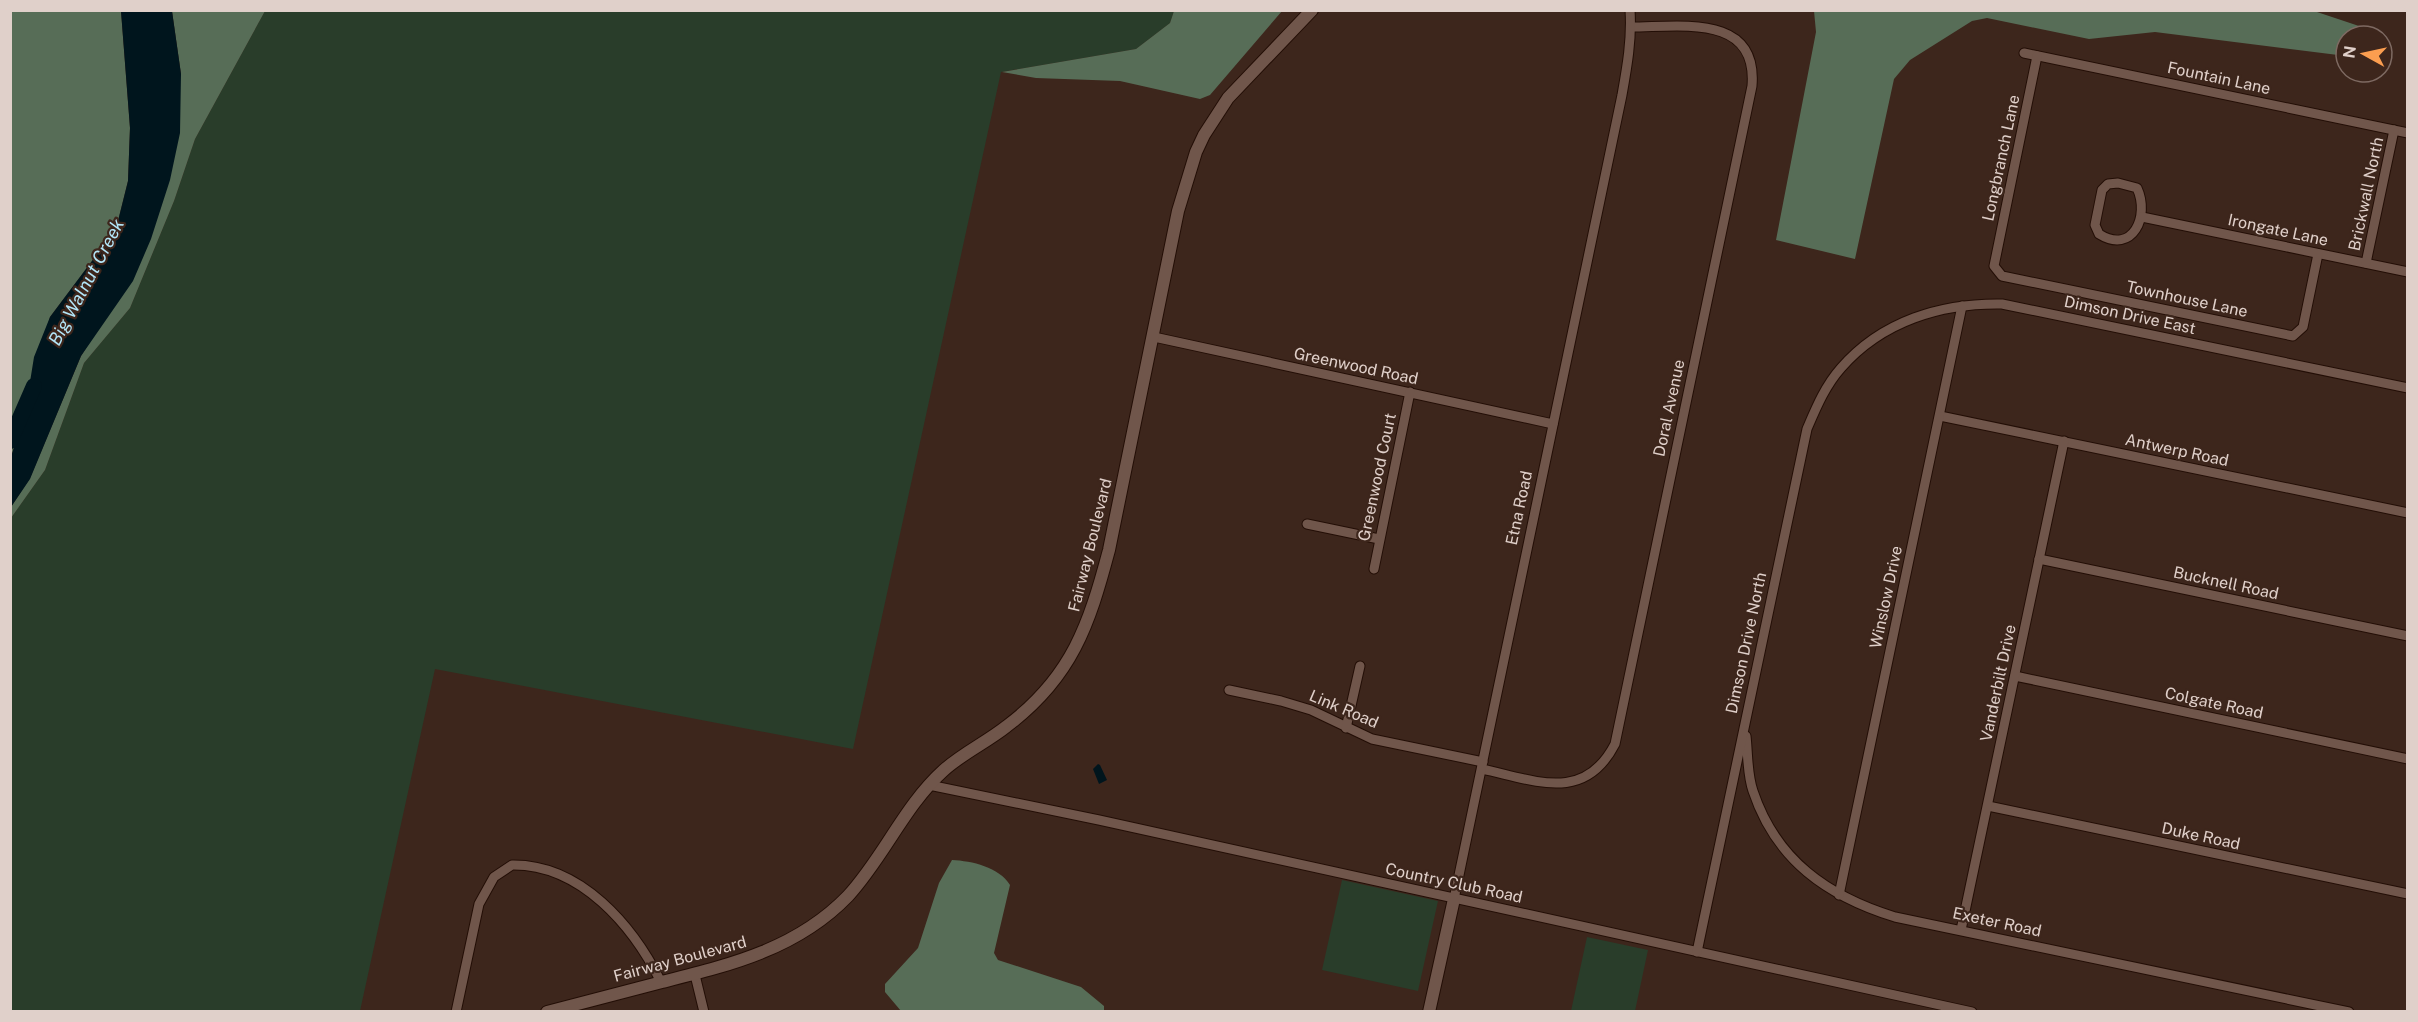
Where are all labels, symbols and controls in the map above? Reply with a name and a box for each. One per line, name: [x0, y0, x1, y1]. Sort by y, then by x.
north arrow: [2334, 24, 2394, 84]
text: N: [2339, 44, 2360, 60]
street label: Fountain Lane: [2166, 58, 2272, 98]
street label: Longbranch Lane: [1978, 93, 2024, 223]
street label: Brickwall North: [2345, 135, 2387, 253]
street label: Irongate Lane: [2226, 210, 2330, 250]
water label: Big Walnut Creek: [44, 215, 128, 349]
street label: Townhouse Lane: [2125, 277, 2249, 321]
street label: Dimson Drive East: [2062, 292, 2198, 338]
street label: Greenwood Road: [1292, 344, 1420, 388]
street label: Doral Avenue: [1649, 358, 1689, 458]
street label: Greenwood Court: [1354, 411, 1400, 543]
street label: Antwerp Road: [2124, 430, 2230, 470]
street label: Etna Road: [1502, 469, 1536, 547]
street label: Fairway Boulevard: [1064, 476, 1116, 614]
street label: Winslow Drive: [1866, 544, 1906, 650]
street label: Bucknell Road: [2172, 563, 2280, 603]
street label: Dimson Drive North: [1722, 571, 1770, 715]
street label: Vanderbilt Drive: [1976, 623, 2020, 743]
street label: Colgate Road: [2163, 683, 2265, 723]
street label: Link Road: [1307, 686, 1381, 732]
street label: Duke Road: [2160, 818, 2242, 854]
street label: Country Club Road: [1384, 859, 1524, 907]
street label: Exeter Road: [1951, 903, 2043, 941]
street label: Fairway Boulevard: [611, 932, 749, 986]

